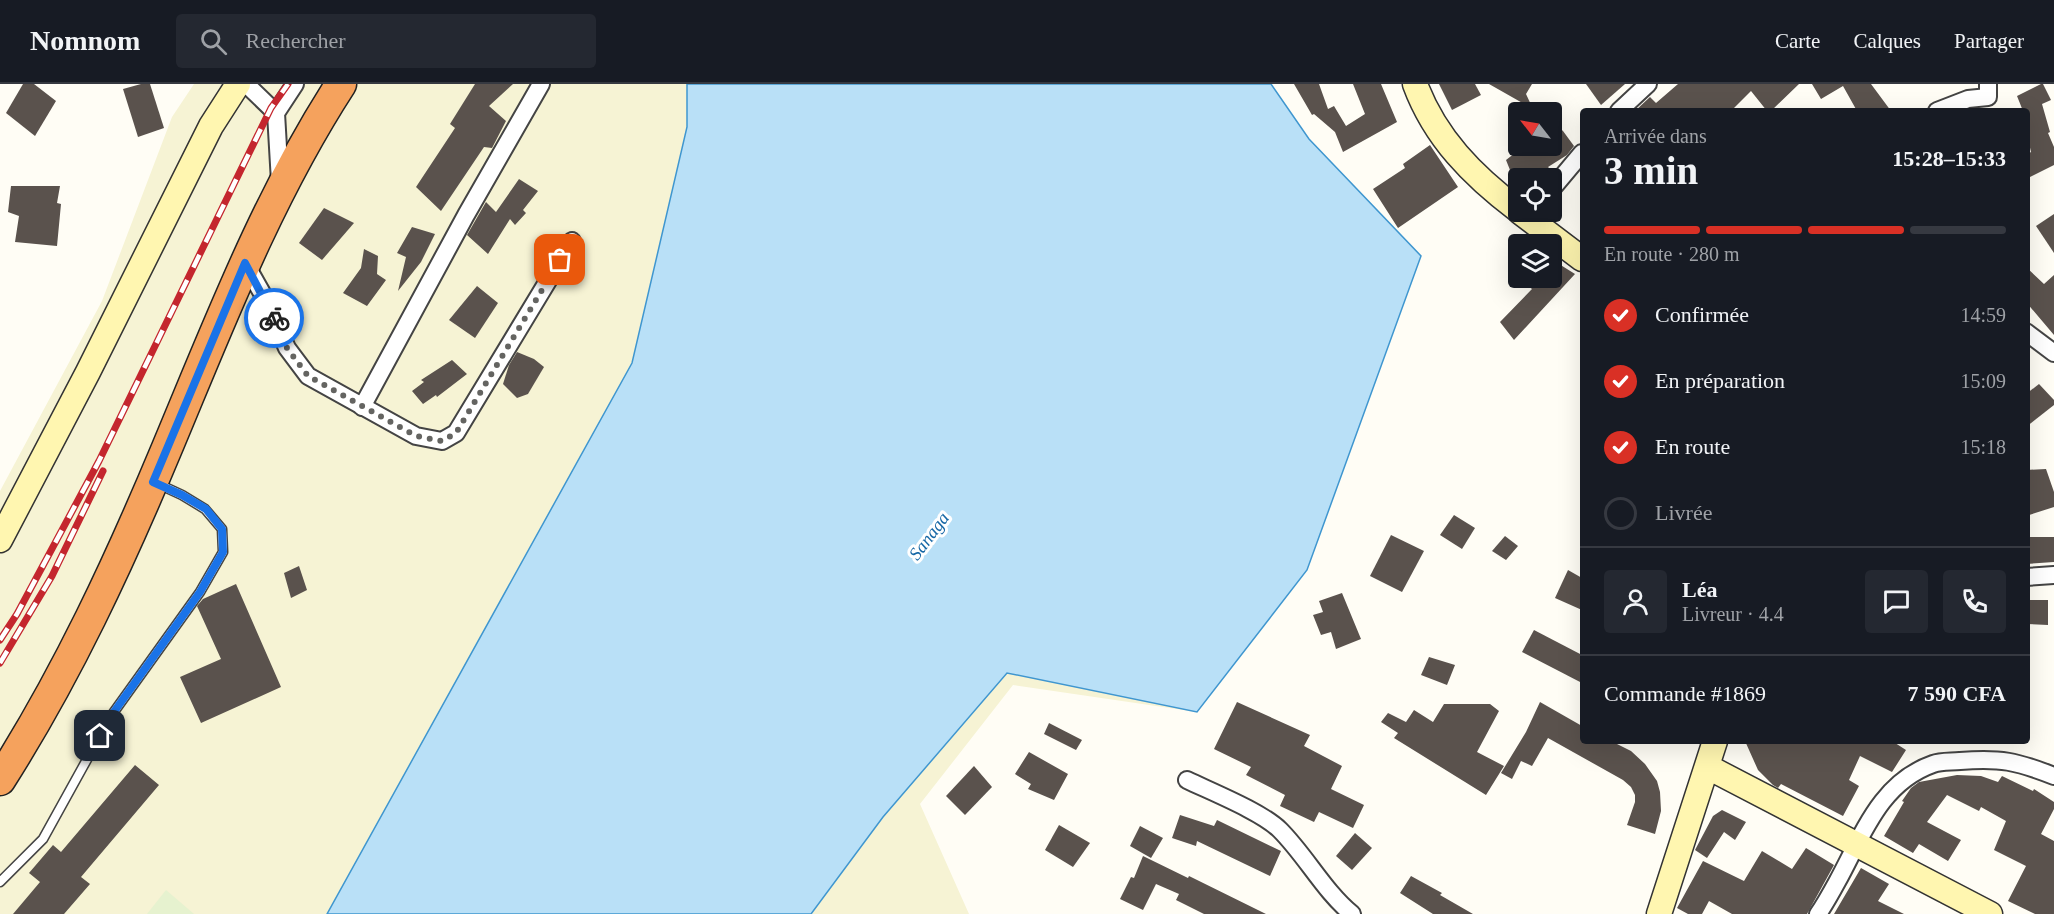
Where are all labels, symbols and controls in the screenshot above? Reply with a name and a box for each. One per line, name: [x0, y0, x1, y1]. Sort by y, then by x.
search box: [176, 14, 596, 68]
text: Nomnom: [30, 25, 140, 56]
icon: search: [197, 25, 230, 58]
text: Rechercher: [245, 28, 346, 53]
text: Carte: [1775, 29, 1820, 53]
text: Calques: [1853, 29, 1921, 53]
text: Partager: [1954, 29, 2024, 53]
north arrow: [1508, 102, 1562, 156]
map controls: [1508, 102, 1562, 288]
text: Arrivée dans: [1604, 125, 1707, 147]
text: 15:28–15:33: [1892, 146, 2006, 171]
text: 3 min: [1604, 149, 1698, 192]
button: locate: [1508, 168, 1562, 222]
pin: [534, 234, 585, 285]
button: layers: [1508, 234, 1562, 288]
icon: bag: [543, 243, 576, 276]
text: En route · 280 m: [1604, 243, 1740, 265]
courier: [244, 288, 304, 348]
icon: check: [1604, 299, 1637, 332]
icon: bike: [258, 302, 291, 335]
text: Confirmée: [1655, 302, 1749, 327]
text: 14:59: [1960, 304, 2006, 326]
icon: check: [1604, 365, 1637, 398]
text: En préparation: [1655, 368, 1785, 393]
text: 15:09: [1960, 370, 2006, 392]
icon: check: [1604, 431, 1637, 464]
text: En route: [1655, 434, 1730, 459]
text: 15:18: [1960, 436, 2006, 458]
text: Livrée: [1655, 500, 1712, 525]
water label: Sanaga: [905, 508, 953, 564]
button: person: [1604, 570, 1667, 633]
button: chat: [1865, 570, 1928, 633]
button: phone: [1943, 570, 2006, 633]
text: Léa: [1682, 577, 1717, 602]
text: Livreur · 4.4: [1682, 603, 1784, 625]
text: Commande #1869: [1604, 681, 1766, 706]
text: 7 590 CFA: [1907, 681, 2006, 706]
pin: [74, 710, 125, 761]
icon: home: [83, 719, 116, 752]

